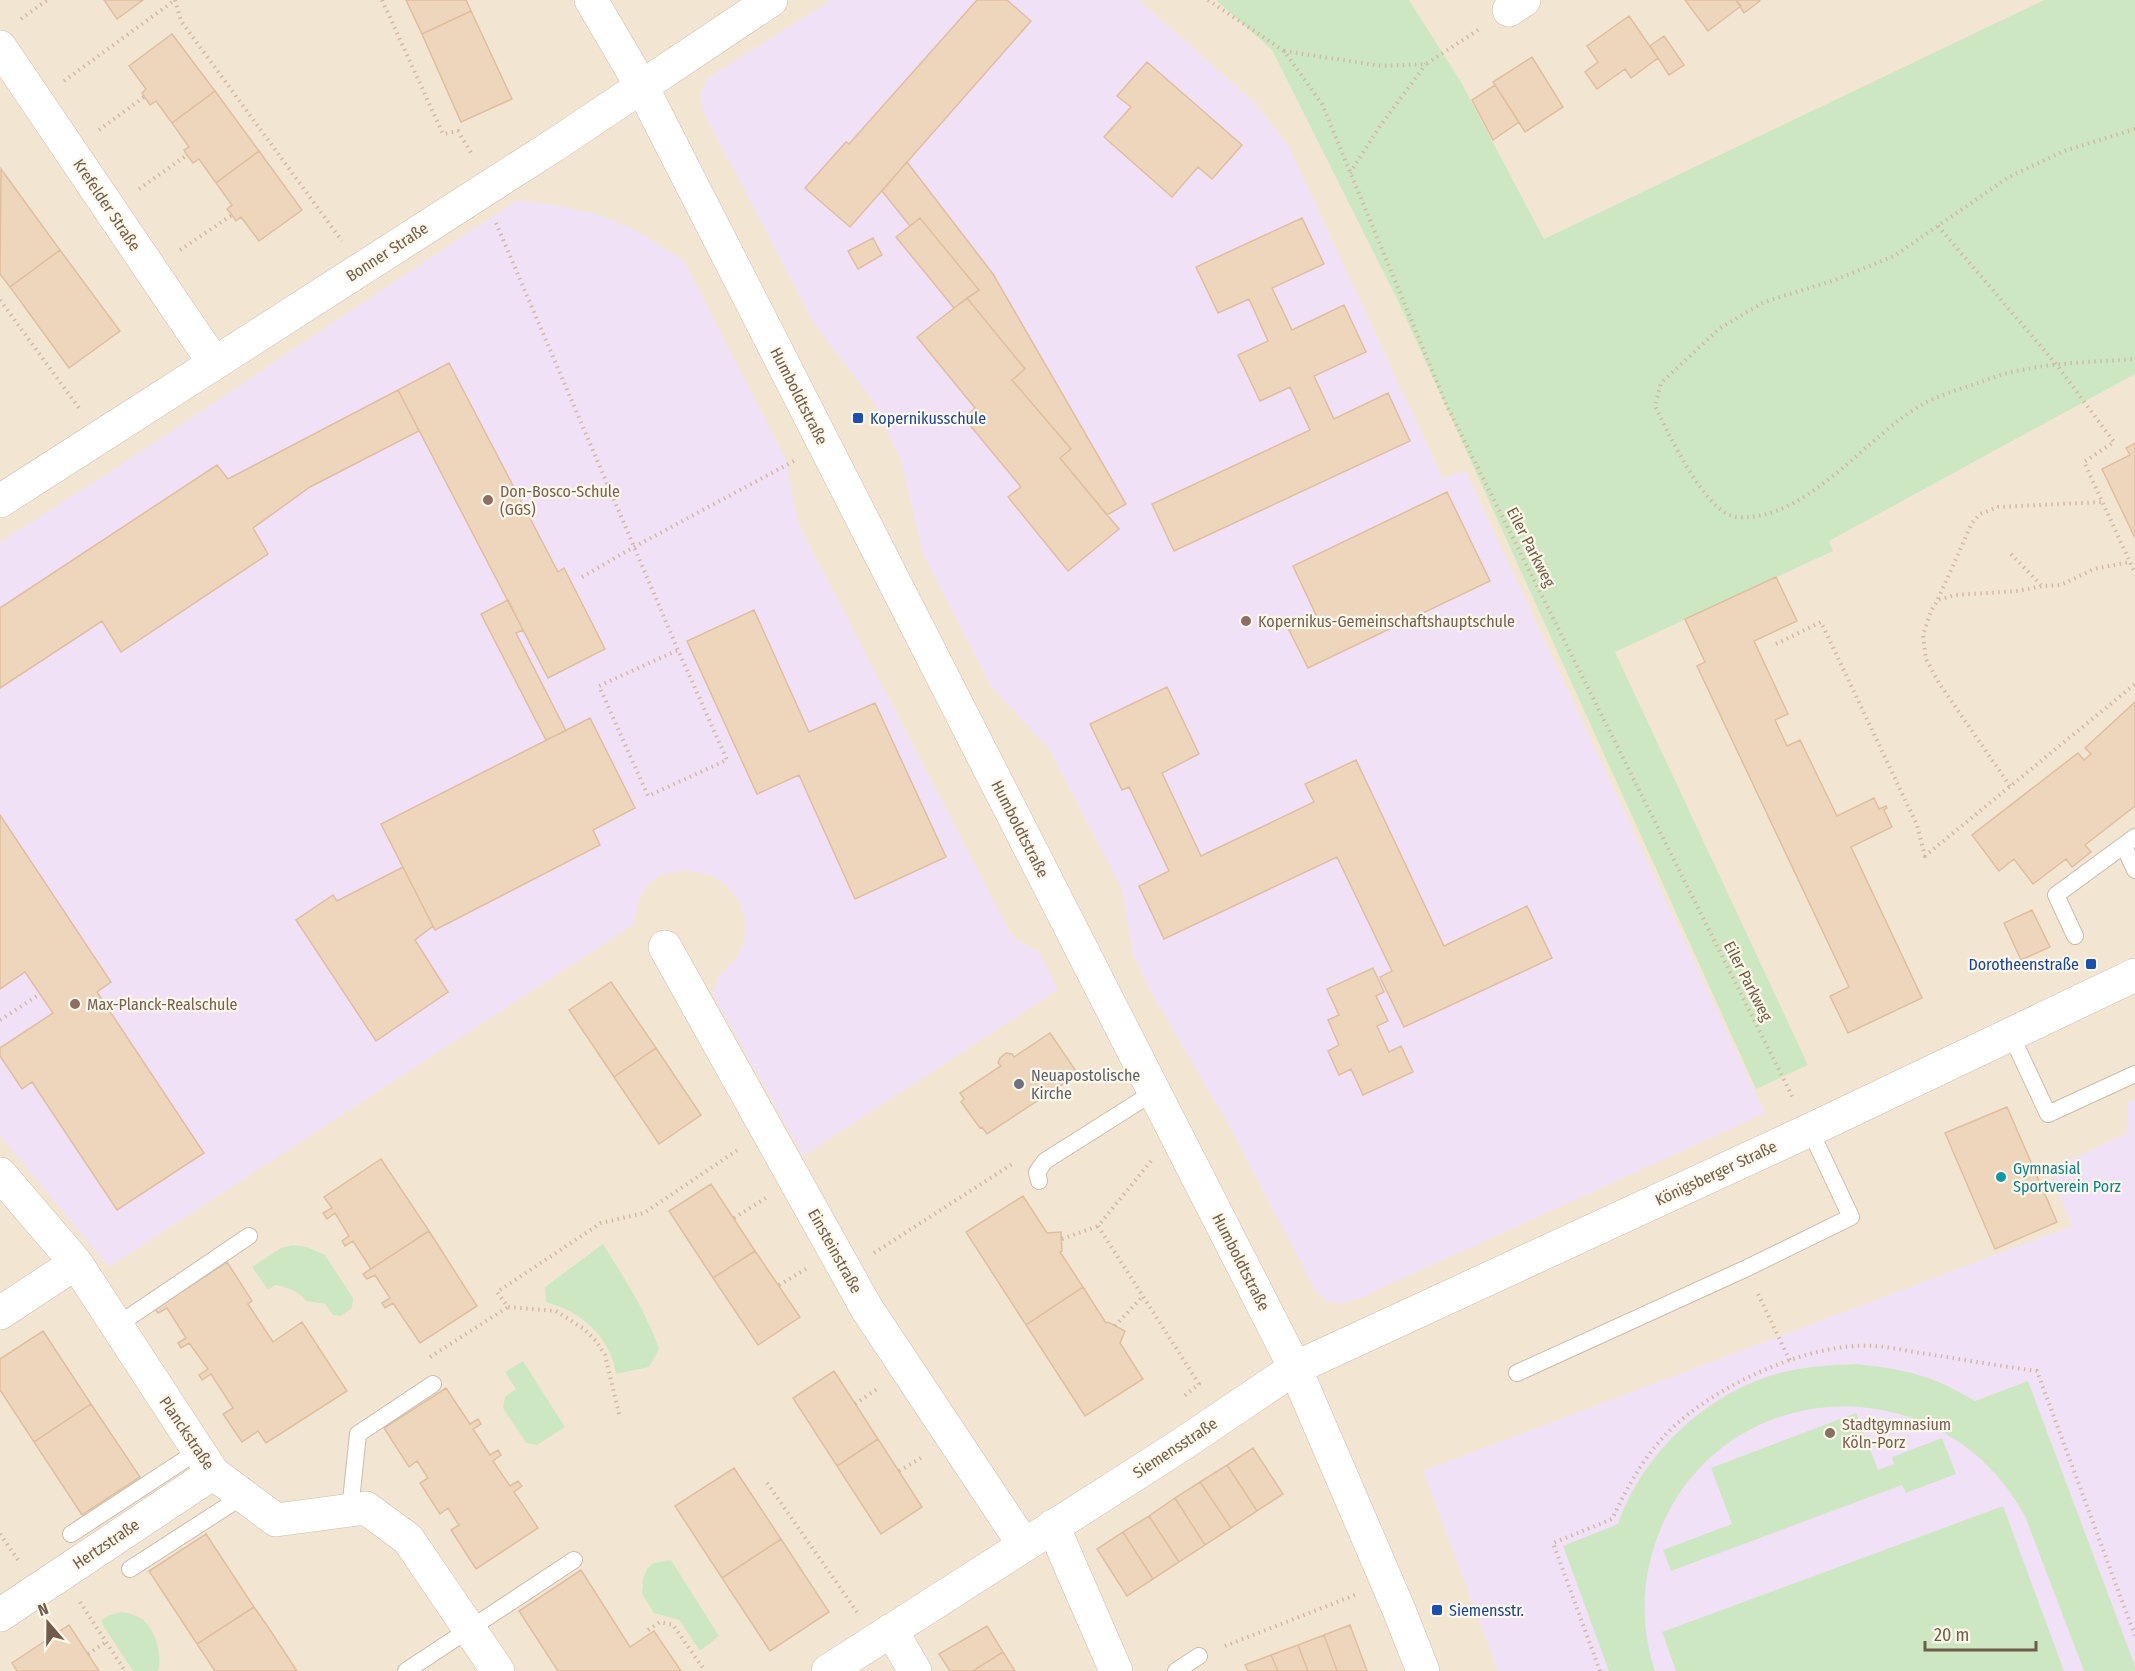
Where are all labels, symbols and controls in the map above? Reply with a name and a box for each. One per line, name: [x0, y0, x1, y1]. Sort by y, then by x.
street label: Krefelder Straße: [69, 155, 145, 255]
street label: Bonner Straße: [342, 218, 432, 286]
street label: Humboldtstraße: [766, 344, 832, 448]
place label: Kopernikusschule: [870, 409, 986, 428]
marker: Kopernikusschule: [851, 411, 865, 425]
place label: Don-Bosco-Schule (GGS): [500, 482, 620, 519]
marker: Don-Bosco-Schule (GGS): [481, 493, 495, 507]
street label: Eiler Parkweg: [1503, 504, 1559, 591]
place label: Kopernikus-Gemeinschaftshauptschule: [1258, 612, 1515, 631]
marker: Kopernikus-Gemeinschaftshauptschule: [1239, 614, 1253, 628]
street label: Humboldtstraße: [987, 777, 1053, 881]
street label: Eiler Parkweg: [1720, 938, 1776, 1025]
place label: Dorotheenstraße: [1968, 955, 2079, 974]
marker: Dorotheenstraße: [2084, 957, 2098, 971]
place label: Max-Planck-Realschule: [87, 995, 238, 1014]
marker: Max-Planck-Realschule: [68, 997, 82, 1011]
place label: Neuapostolische Kirche: [1031, 1066, 1140, 1103]
marker: Neuapostolische Kirche: [1012, 1077, 1026, 1091]
street label: Königsberger Straße: [1652, 1136, 1780, 1210]
place label: Gymnasial Sportverein Porz: [2013, 1159, 2121, 1196]
marker: Gymnasial Sportverein Porz: [1994, 1170, 2008, 1184]
street label: Einsteinstraße: [804, 1205, 866, 1297]
street label: Humboldtstraße: [1208, 1210, 1274, 1314]
street label: Planckstraße: [156, 1393, 218, 1473]
street label: Siemensstraße: [1129, 1414, 1221, 1482]
place label: Stadtgymnasium Köln-Porz: [1842, 1415, 1951, 1452]
marker: Stadtgymnasium Köln-Porz: [1823, 1426, 1837, 1440]
street label: Hertzstraße: [69, 1515, 143, 1573]
north arrow: [18, 1593, 78, 1653]
text: N: [35, 1599, 51, 1620]
place label: Siemensstr.: [1449, 1601, 1524, 1620]
marker: Siemensstr.: [1430, 1603, 1444, 1617]
scale bar: [1925, 1614, 2036, 1652]
text: 20 m: [1934, 1624, 1969, 1646]

